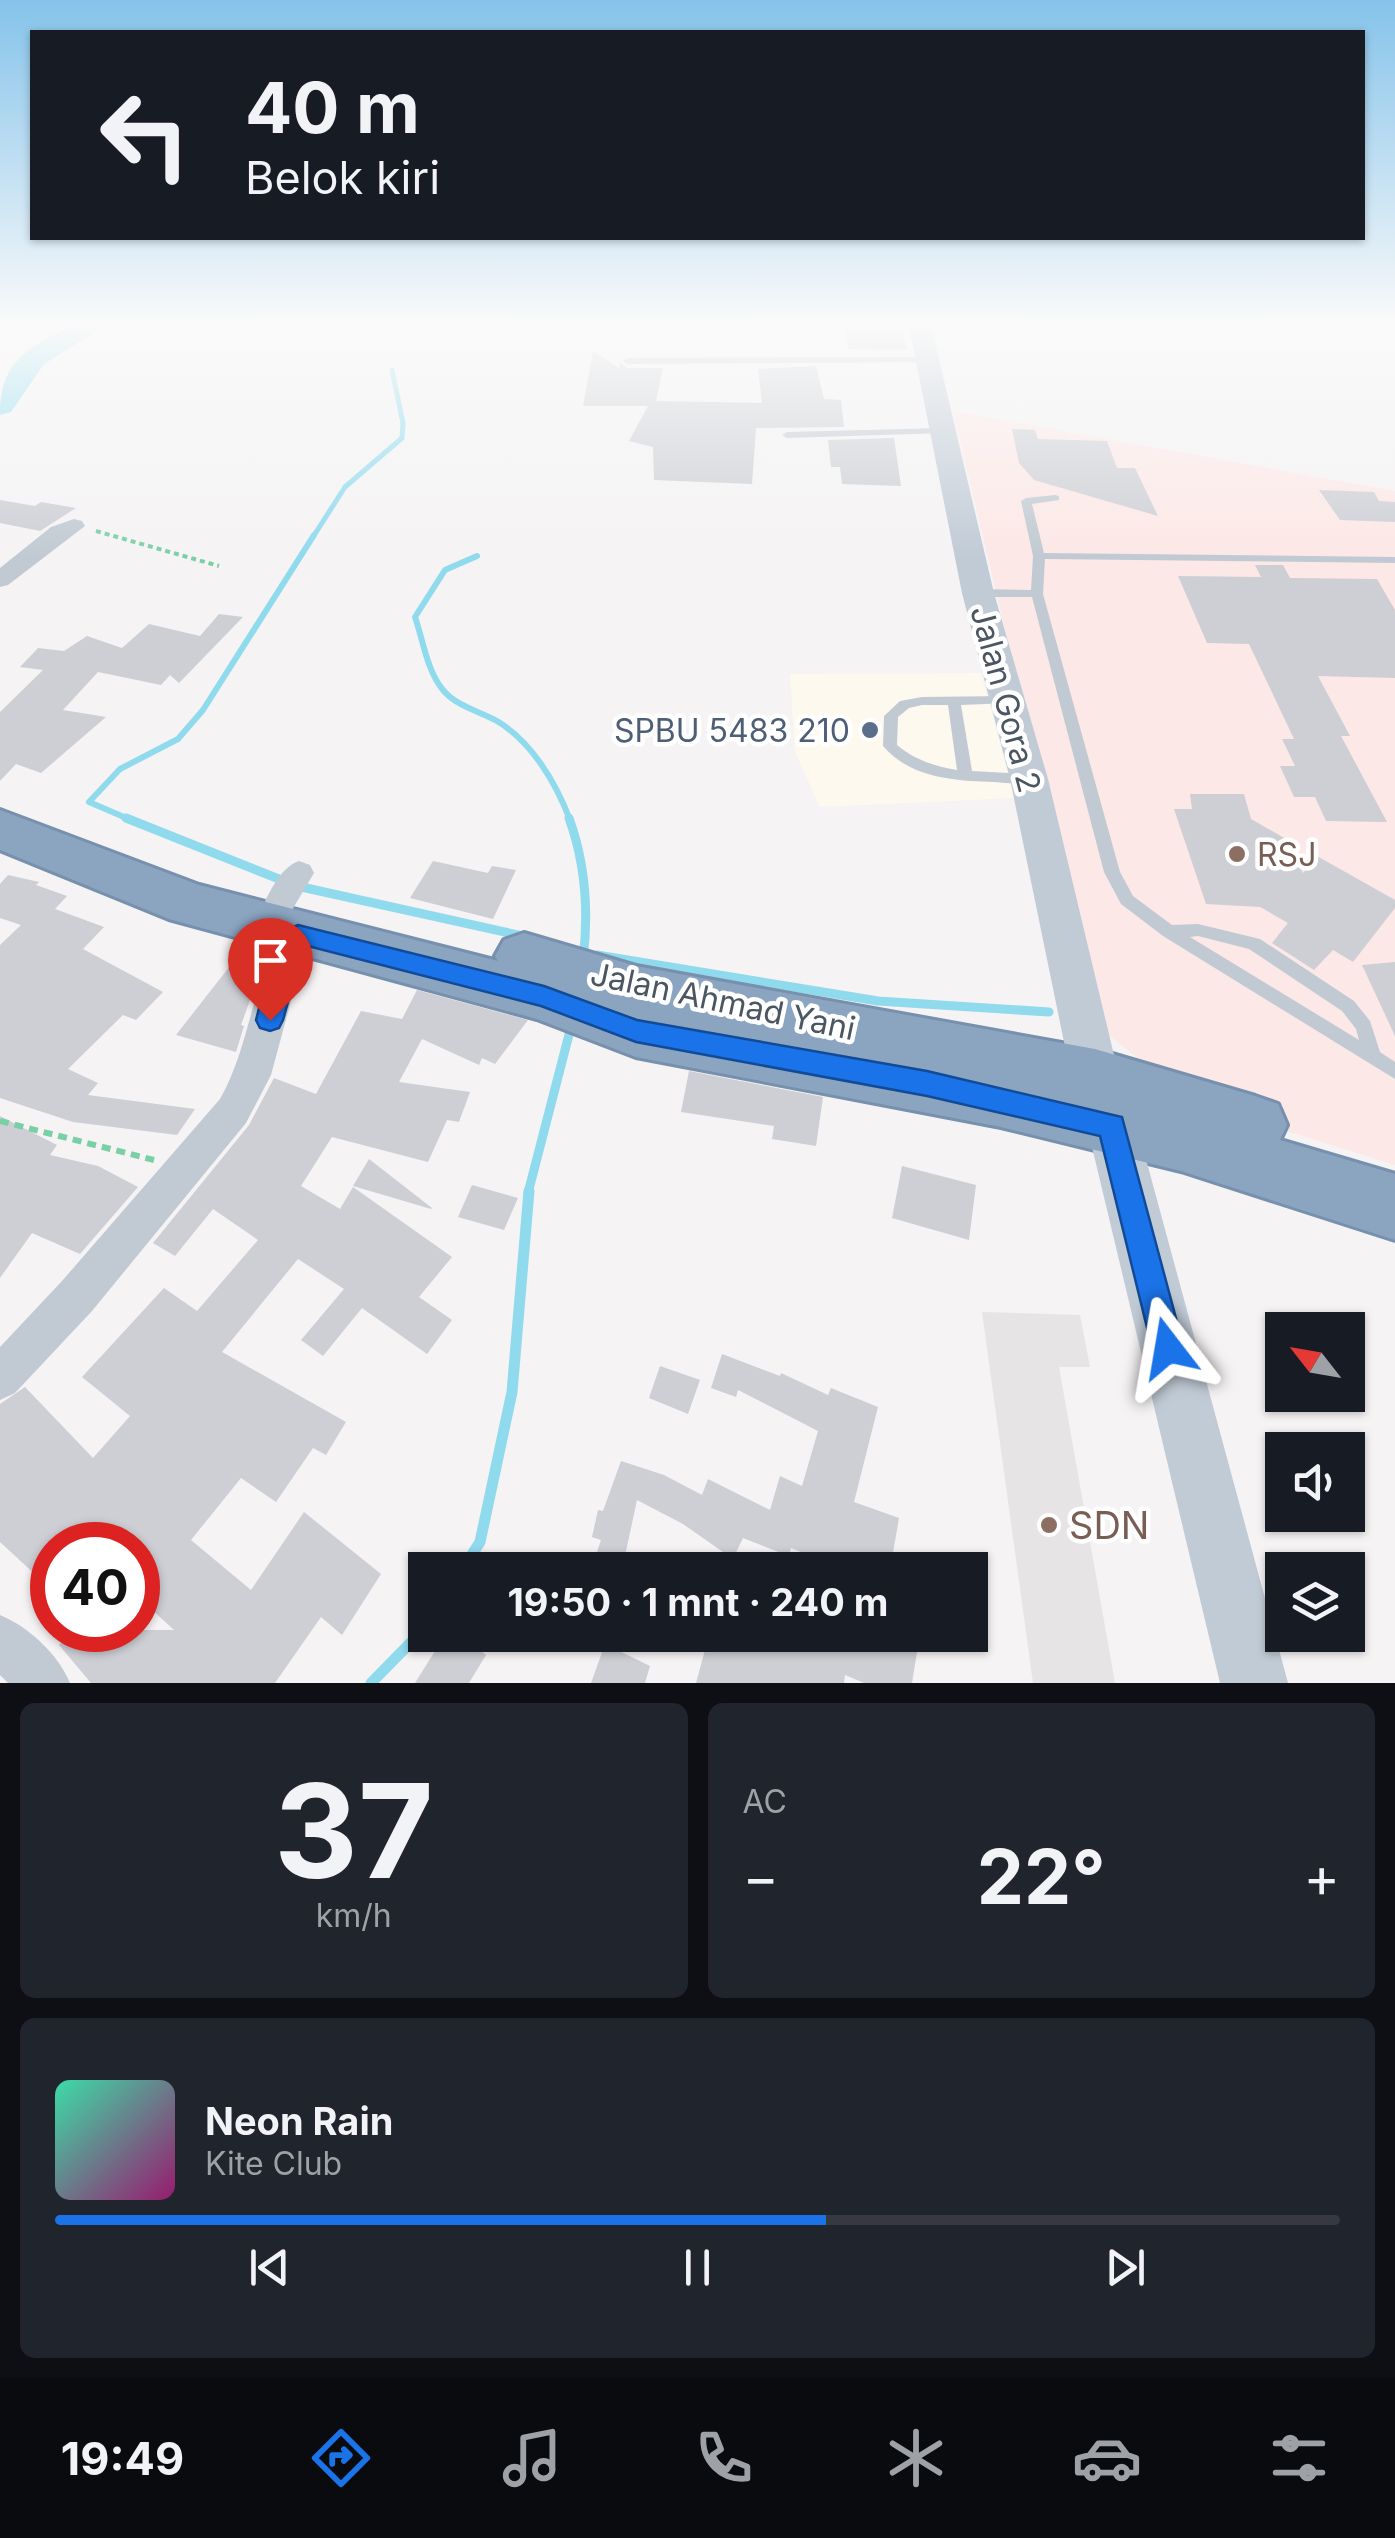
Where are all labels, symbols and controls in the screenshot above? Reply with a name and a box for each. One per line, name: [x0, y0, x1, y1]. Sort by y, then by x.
text: 40 m: [245, 65, 420, 150]
icon: left: [80, 70, 210, 200]
text: Belok kiri: [245, 150, 440, 205]
street label: Jalan Gora 2: [962, 601, 1050, 797]
place label: SPBU 5483 210: [614, 711, 850, 750]
marker: SPBU 5483 210: [859, 719, 881, 741]
place label: RSJ: [1257, 835, 1316, 874]
marker: RSJ: [1226, 843, 1248, 865]
pin: [228, 918, 313, 1021]
icon: arrive: [243, 933, 298, 988]
street label: Jalan Ahmad Yani: [587, 954, 859, 1048]
position arrow: [1116, 1296, 1220, 1400]
north arrow: [1265, 1312, 1365, 1412]
map controls: [1265, 1312, 1365, 1652]
button: sound: [1265, 1432, 1365, 1532]
place label: SDN: [1069, 1502, 1149, 1548]
marker: SDN: [1038, 1514, 1060, 1536]
speed limit sign: 40: [30, 1522, 160, 1652]
button: layers: [1265, 1552, 1365, 1652]
text: 19:50 · 1 mnt · 240 m: [507, 1579, 889, 1625]
text: 37: [274, 1752, 434, 1909]
text: AC: [743, 1782, 787, 1821]
text: 22°: [977, 1831, 1106, 1922]
text: −: [743, 1844, 779, 1910]
text: +: [1304, 1844, 1340, 1910]
text: km/h: [316, 1896, 392, 1935]
text: Neon Rain: [205, 2098, 393, 2144]
text: Kite Club: [205, 2144, 342, 2183]
icon: previous: [242, 2240, 297, 2295]
icon: pause: [670, 2240, 725, 2295]
icon: next: [1098, 2240, 1153, 2295]
icon: directions: [306, 2423, 376, 2493]
icon: music: [497, 2423, 567, 2493]
icon: phone: [689, 2423, 759, 2493]
icon: climate: [881, 2423, 951, 2493]
icon: car: [1072, 2423, 1142, 2493]
icon: filters: [1264, 2423, 1334, 2493]
text: 19:49: [61, 2431, 184, 2486]

